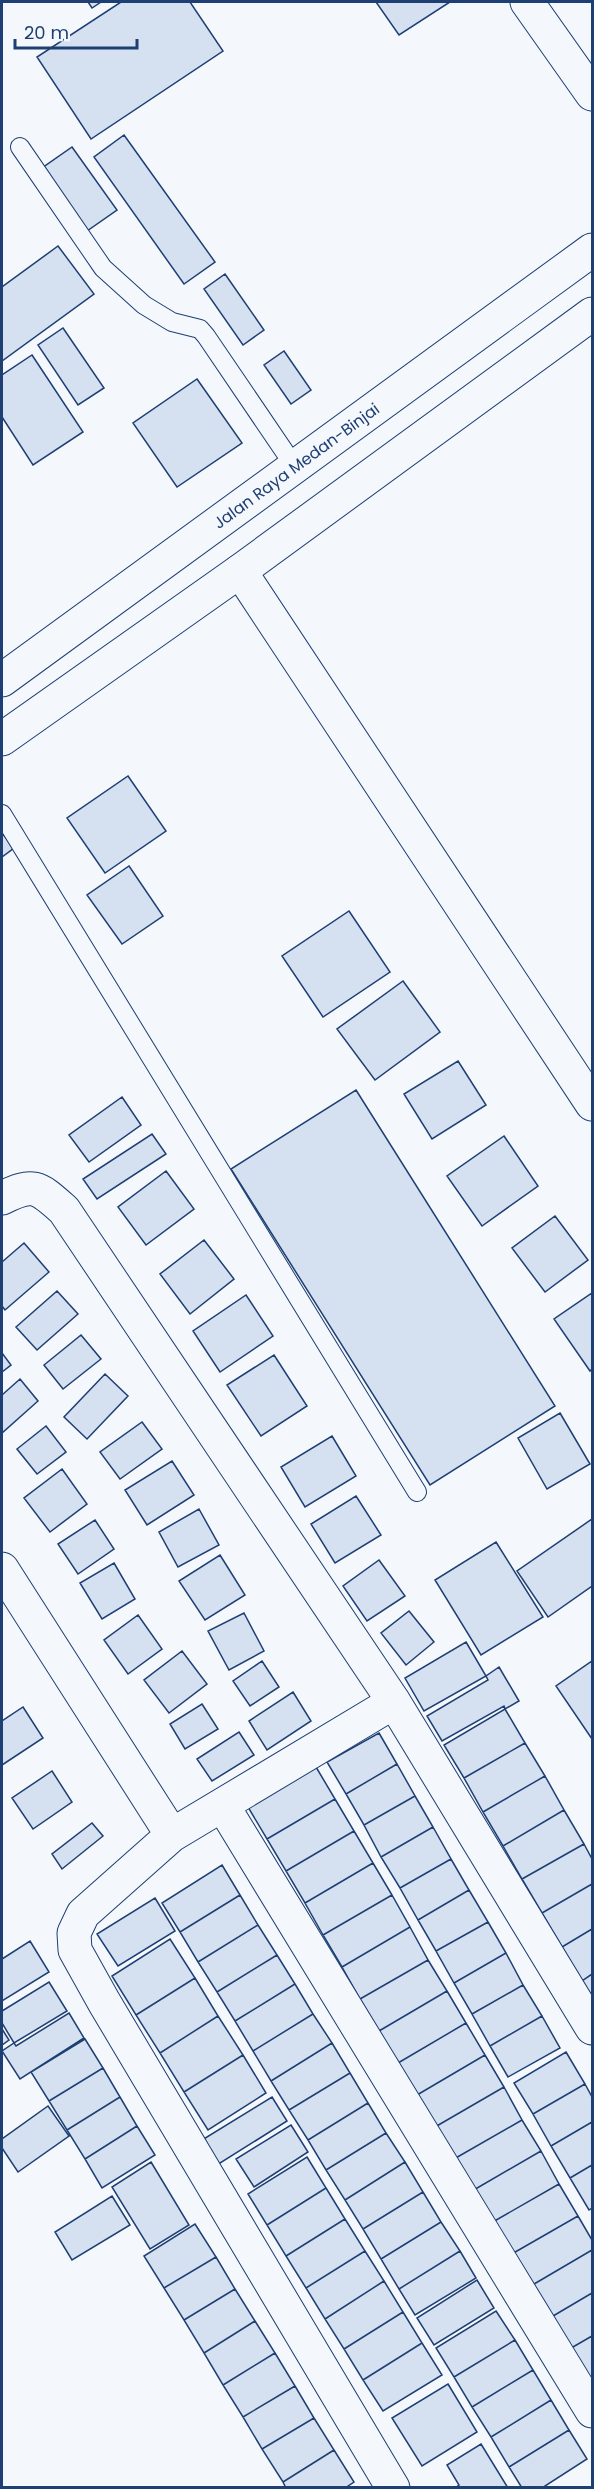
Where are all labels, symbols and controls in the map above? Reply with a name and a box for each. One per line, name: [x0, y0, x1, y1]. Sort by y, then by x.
scale bar: [15, 12, 136, 50]
text: 20 m: [24, 20, 69, 45]
street label: Jalan Raya Medan-Binjai: [209, 398, 384, 534]

